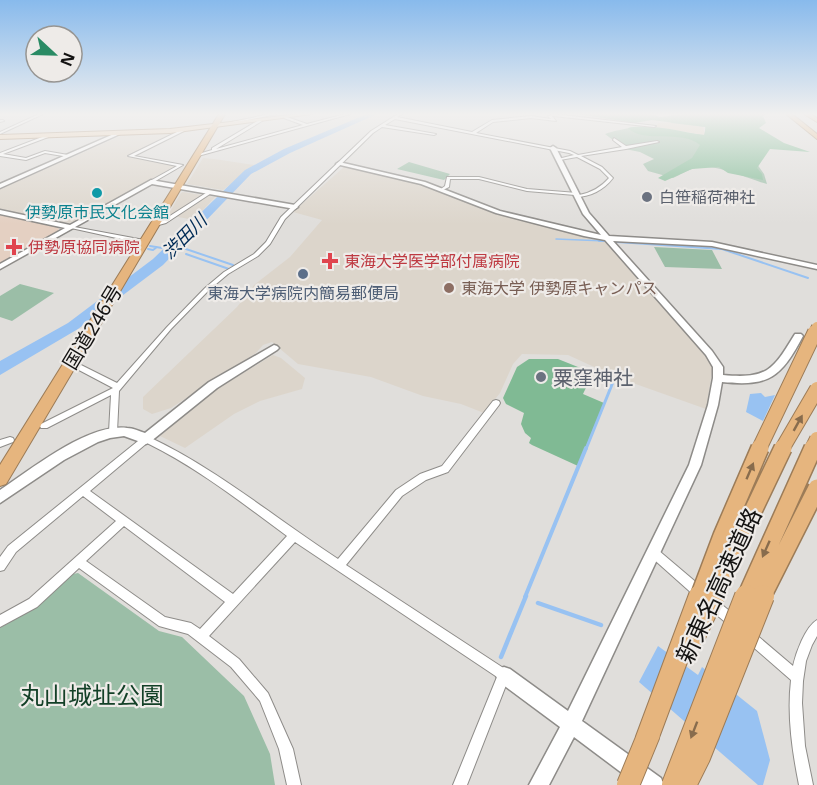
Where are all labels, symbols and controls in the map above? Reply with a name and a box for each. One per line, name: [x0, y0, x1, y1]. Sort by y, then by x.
north arrow: [24, 24, 84, 84]
text: N: [55, 49, 81, 70]
marker: 伊勢原市民文化会館: [90, 186, 104, 200]
place label: 白笹稲荷神社: [659, 186, 755, 208]
marker: 白笹稲荷神社: [640, 190, 654, 204]
place label: 伊勢原市民文化会館: [25, 201, 169, 223]
water label: 渋田川: [156, 207, 213, 264]
place label: 伊勢原協同病院: [28, 236, 140, 258]
marker: 伊勢原協同病院: [5, 238, 23, 256]
place label: 東海大学医学部付属病院: [344, 250, 520, 272]
marker: 東海大学医学部付属病院: [321, 252, 339, 270]
marker: 東海大学病院内簡易郵便局: [296, 267, 310, 281]
place label: 東海大学 伊勢原キャンパス: [461, 277, 657, 299]
street label: 国道246号: [56, 280, 128, 374]
marker: 東海大学 伊勢原キャンパス: [442, 281, 456, 295]
place label: 東海大学病院内簡易郵便局: [207, 282, 399, 304]
place label: 粟窪神社: [553, 364, 633, 391]
marker: 粟窪神社: [534, 370, 548, 384]
one-way arrow: [792, 415, 803, 431]
one-way arrow: [746, 462, 755, 480]
street label: 新東名高速道路: [668, 502, 768, 668]
one-way arrow: [761, 541, 771, 559]
park label: 丸山城址公園: [20, 678, 164, 711]
one-way arrow: [689, 722, 699, 740]

